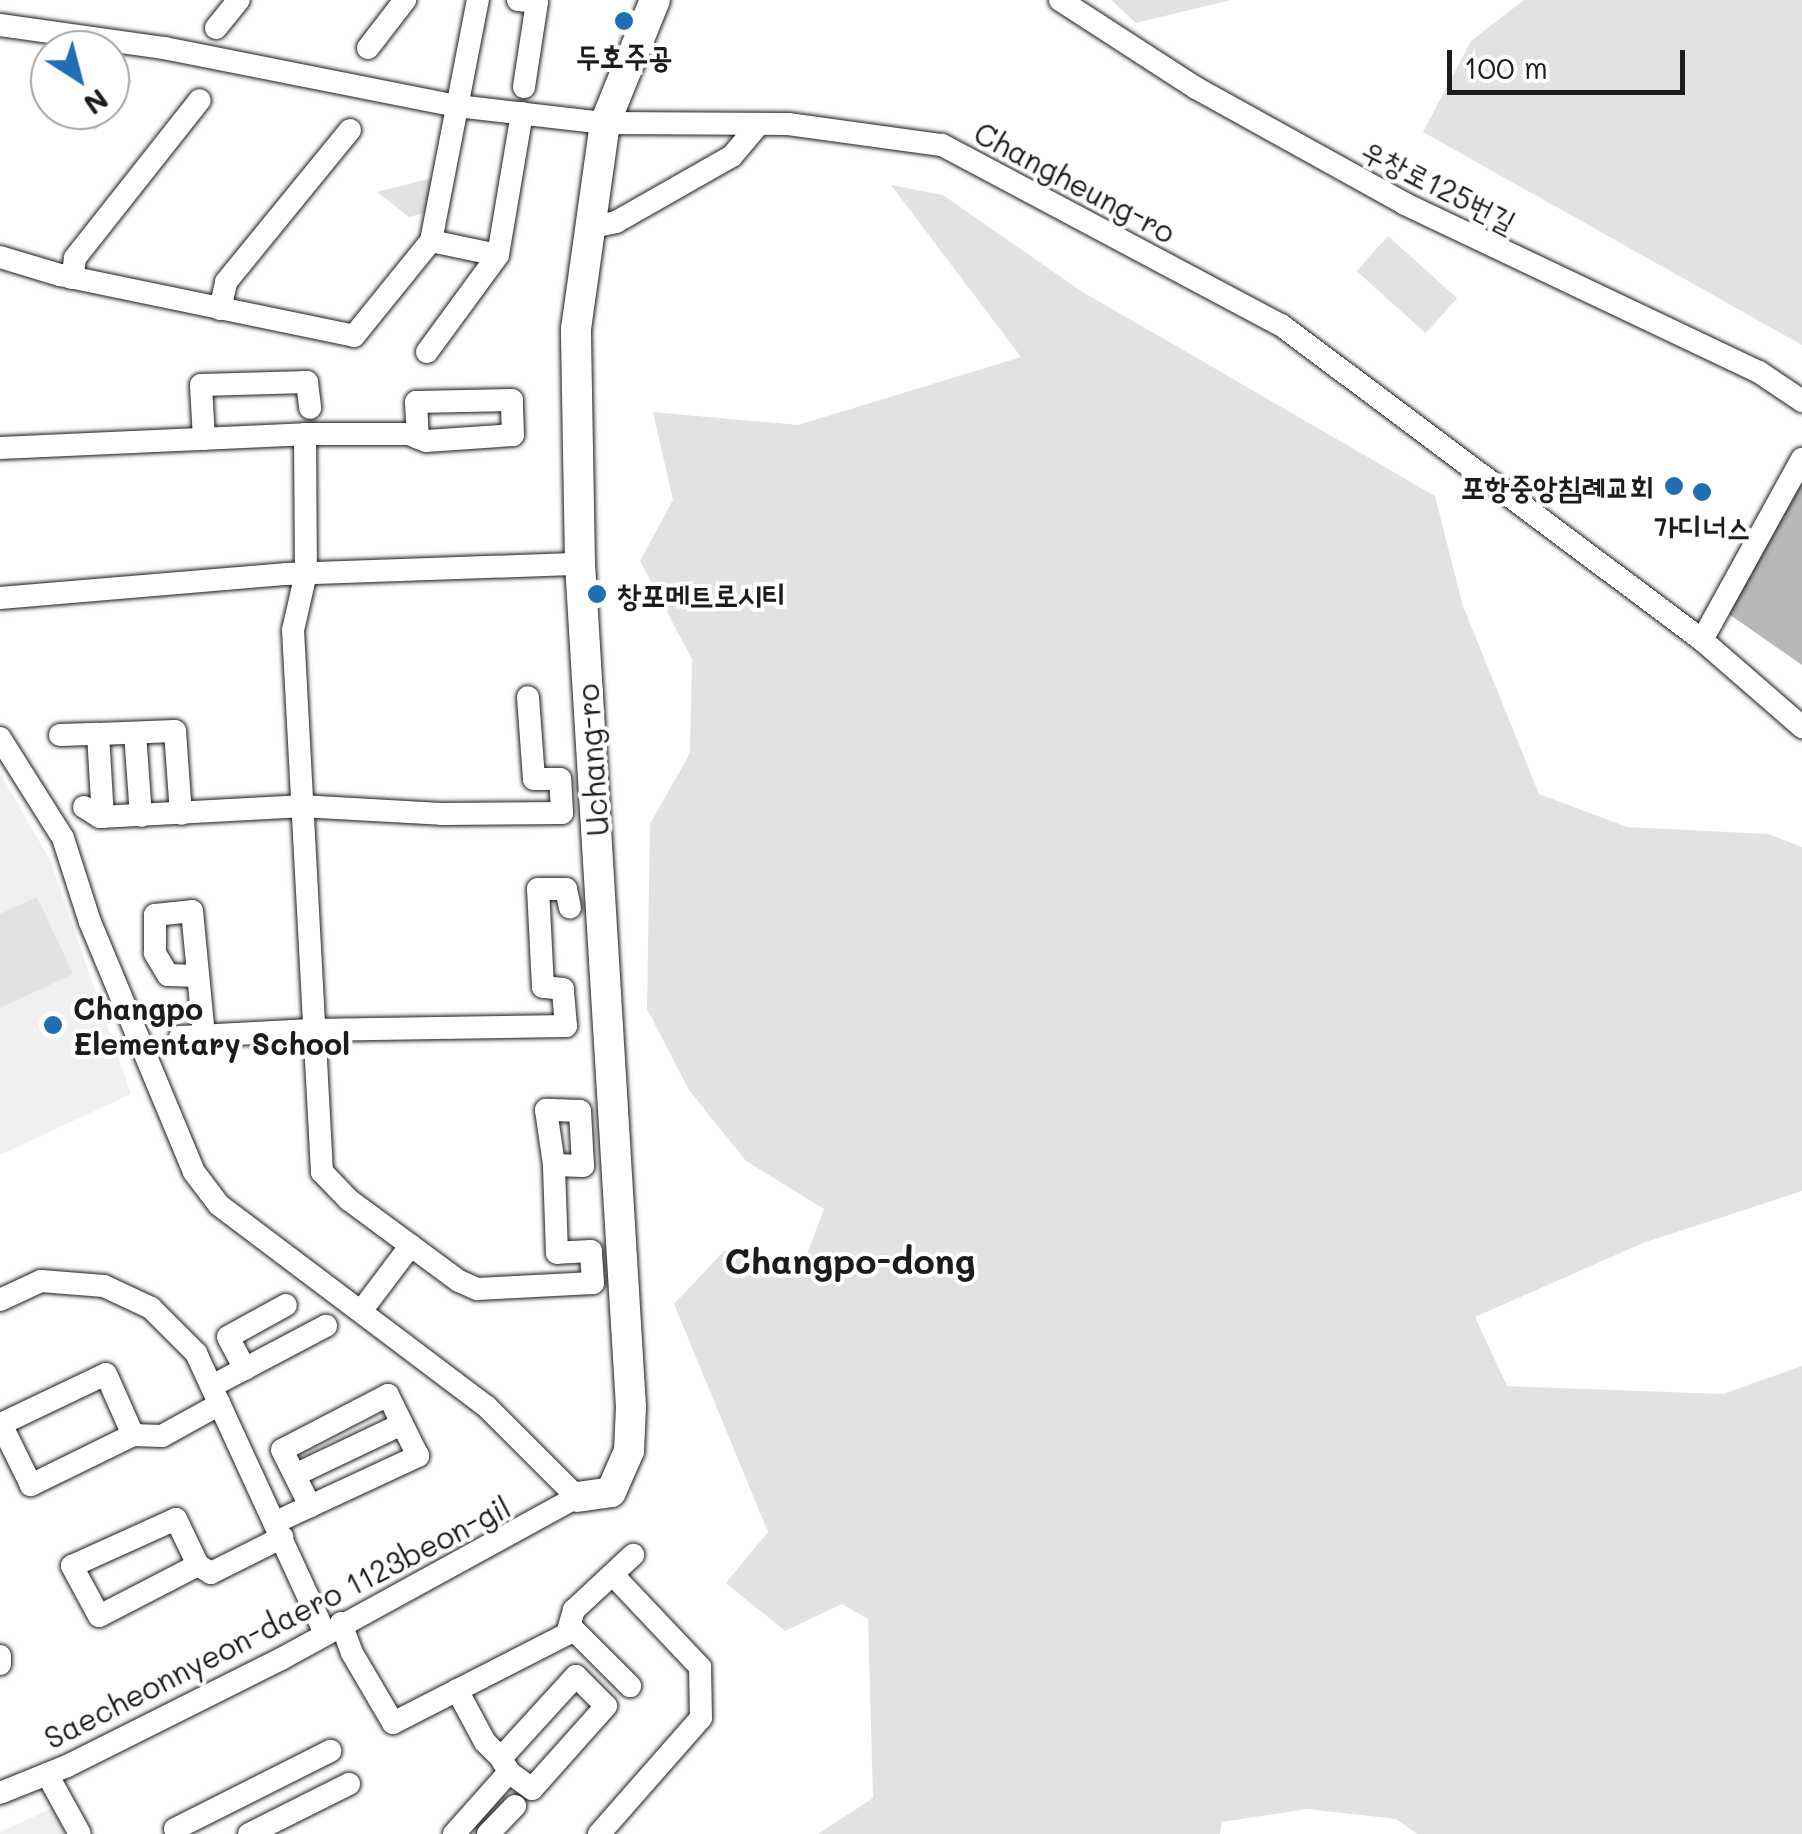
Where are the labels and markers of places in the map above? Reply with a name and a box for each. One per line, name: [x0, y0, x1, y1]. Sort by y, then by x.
marker: 두호주공: [613, 10, 635, 32]
place label: 두호주공: [576, 37, 672, 73]
place label: 포항중앙침례교회: [1461, 468, 1654, 504]
marker: 포항중앙침례교회: [1663, 475, 1685, 497]
marker: 가디너스: [1691, 481, 1713, 503]
place label: 가디너스: [1654, 508, 1750, 544]
place label: 창포메트로시티: [617, 576, 786, 612]
marker: 창포메트로시티: [586, 583, 608, 605]
place label: Changpo Elementary School: [73, 990, 350, 1060]
marker: Changpo Elementary School: [42, 1014, 64, 1036]

